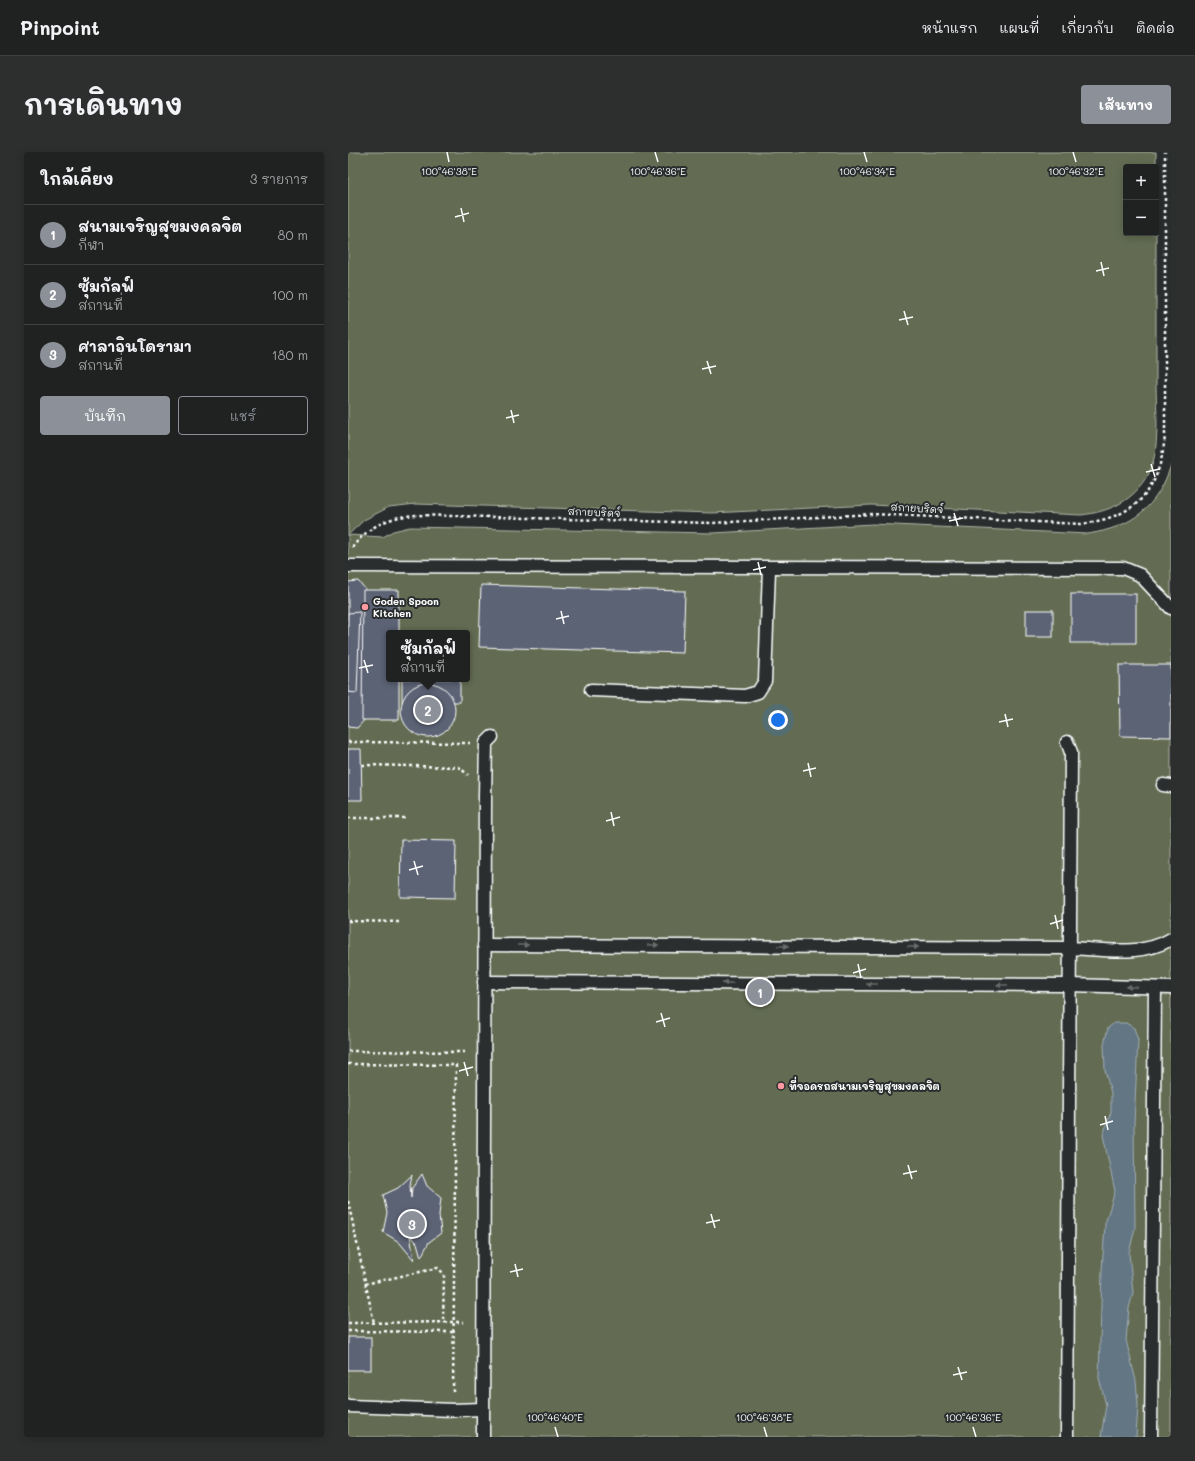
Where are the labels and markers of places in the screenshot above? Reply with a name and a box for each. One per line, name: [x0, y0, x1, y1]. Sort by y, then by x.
place label: Goden Spoon Kitchen: [373, 594, 439, 620]
marker: Goden Spoon Kitchen: [360, 602, 370, 612]
pin: 2: [415, 695, 441, 725]
pin: 1: [747, 977, 773, 1007]
place label: ที่จอดรถสนามเจริญสุขมงคลจิต: [789, 1076, 940, 1094]
marker: ที่จอดรถสนามเจริญสุขมงคลจิต: [776, 1081, 786, 1091]
pin: 3: [399, 1209, 425, 1239]

